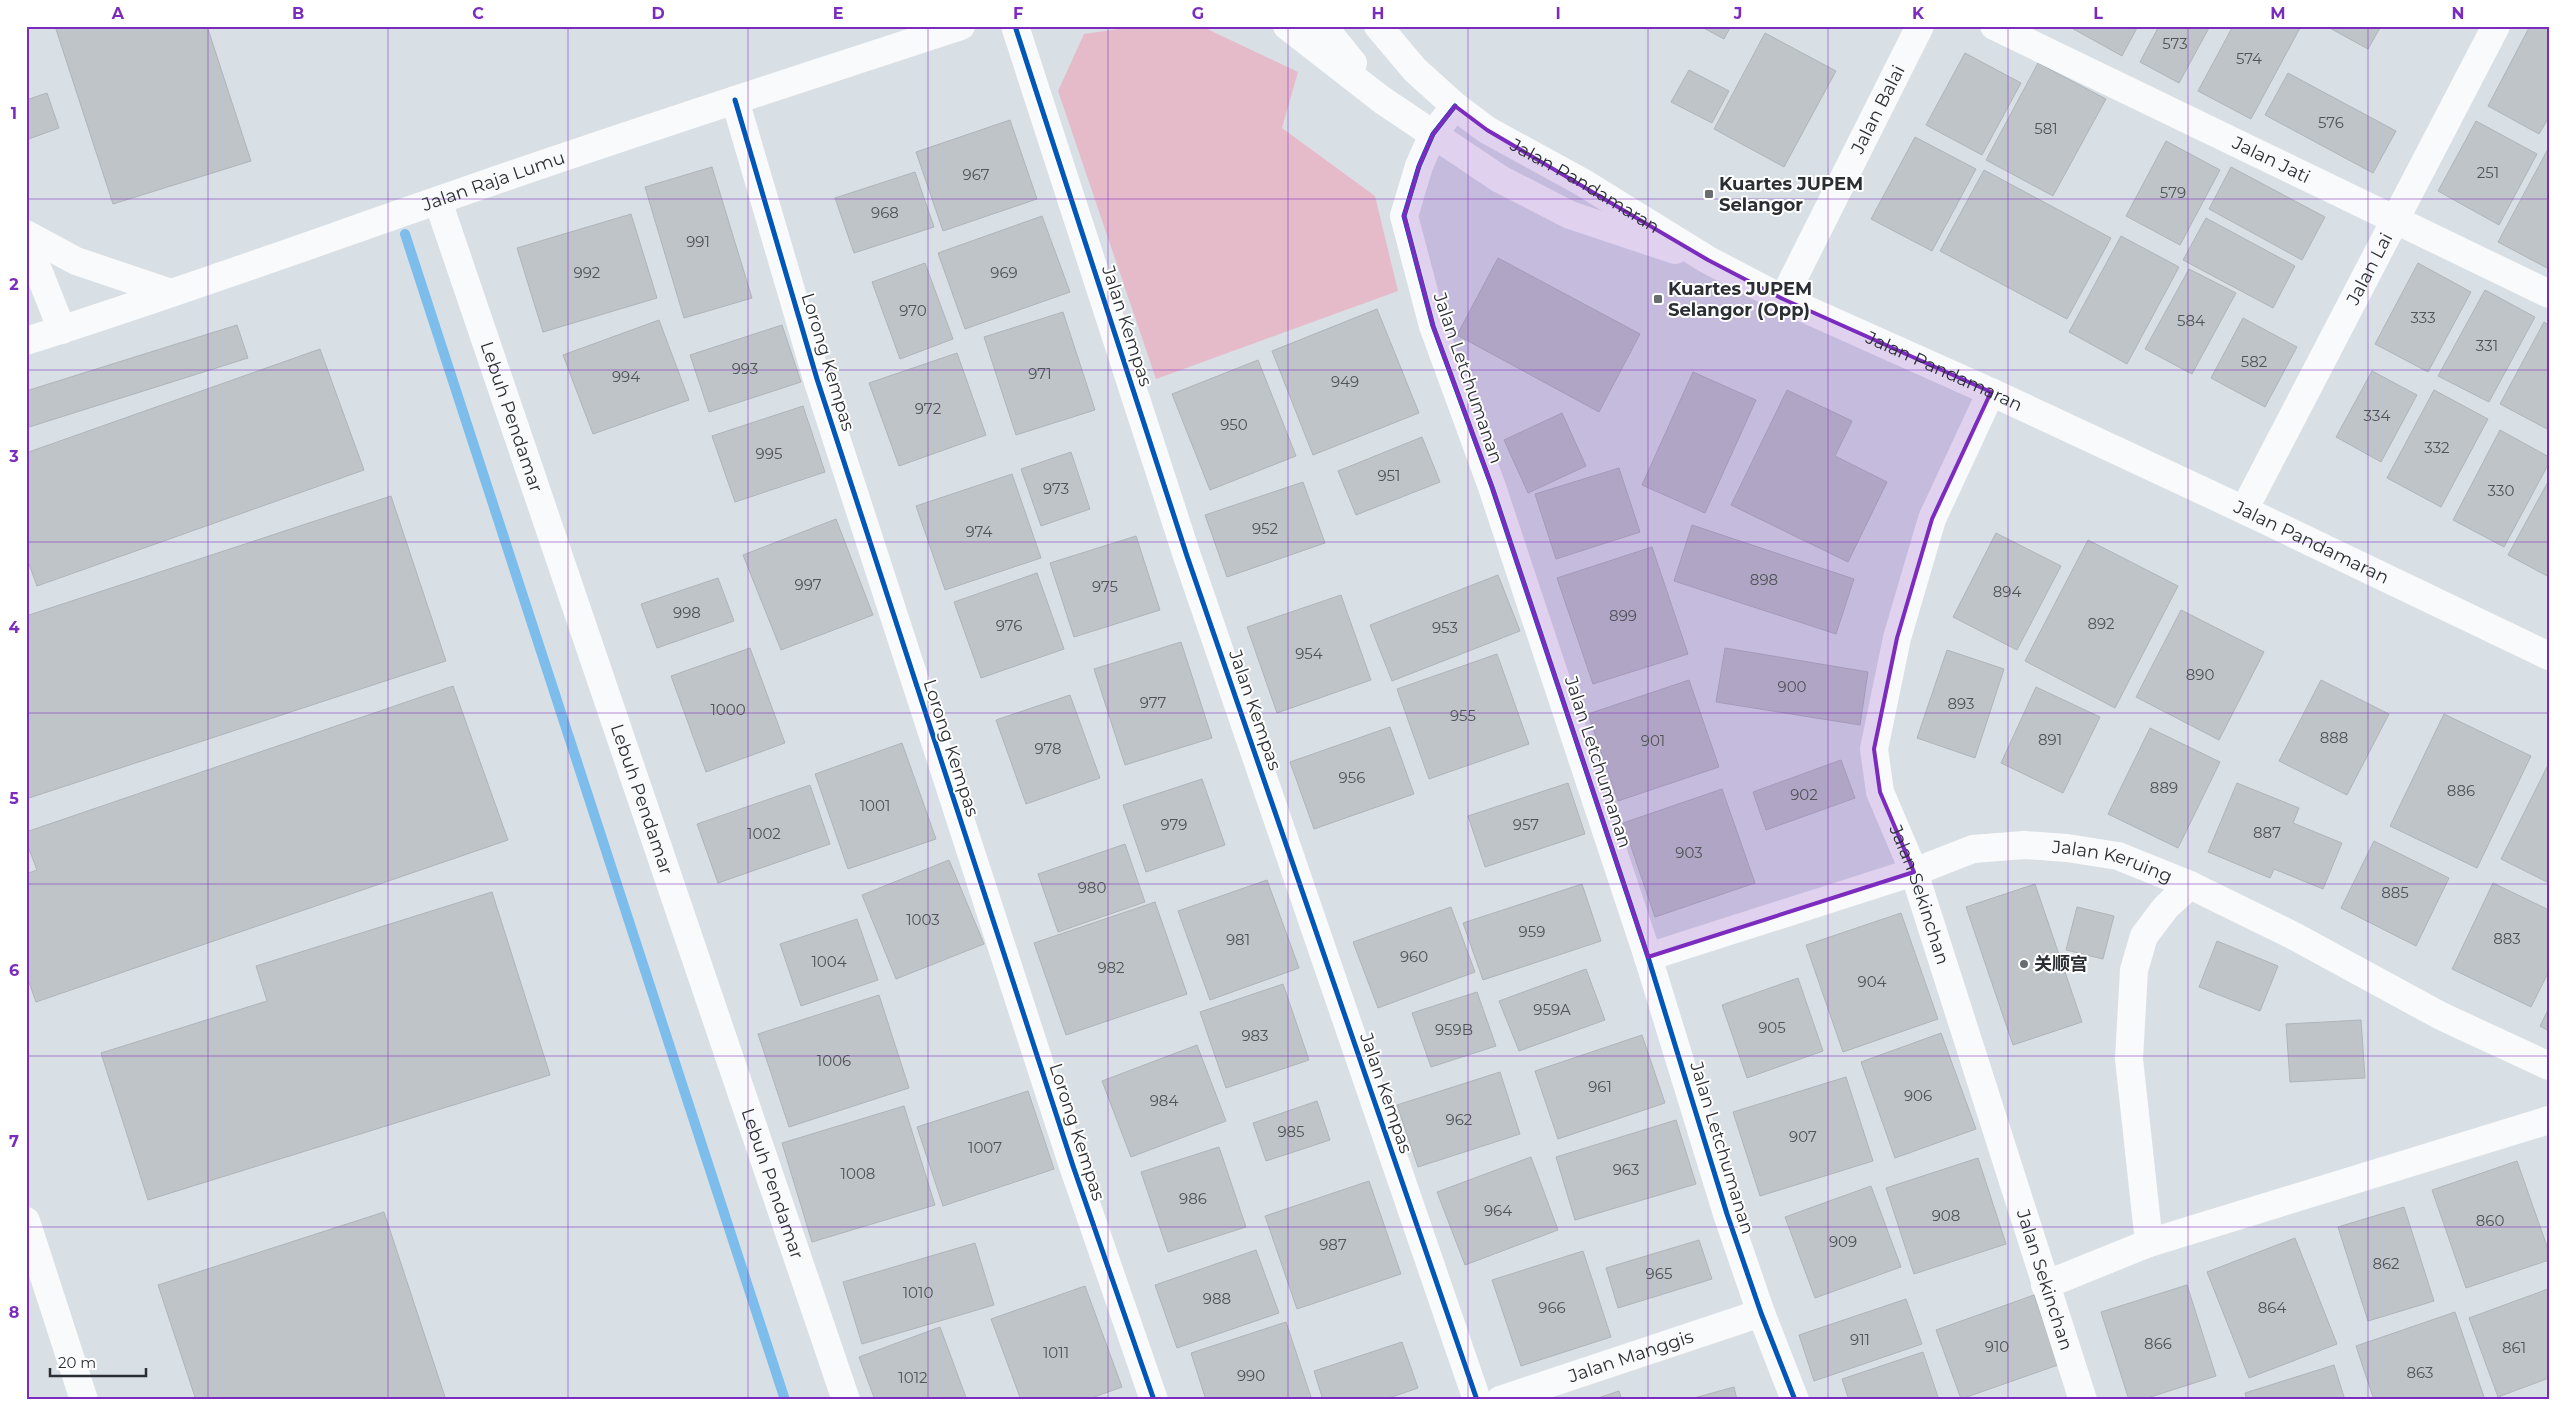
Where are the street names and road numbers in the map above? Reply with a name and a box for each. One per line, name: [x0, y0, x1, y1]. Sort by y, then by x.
street label: Jalan Balai: [1846, 61, 1910, 158]
street label: Jalan Jati: [2228, 131, 2314, 188]
street label: Jalan Pandamaran: [1505, 133, 1664, 238]
street label: Jalan Raja Lumu: [418, 146, 568, 216]
street label: Jalan Lai: [2341, 229, 2397, 309]
street label: Jalan Kempas: [1097, 262, 1157, 389]
street label: Jalan Letchumanan: [1428, 289, 1508, 466]
street label: Lorong Kempas: [797, 290, 860, 434]
street label: Jalan Pandamaran: [1862, 326, 2026, 416]
street label: Lebuh Pendamar: [476, 338, 547, 495]
street label: Jalan Pandamaran: [2229, 495, 2392, 589]
street label: Jalan Kempas: [1224, 646, 1286, 773]
street label: Jalan Letchumanan: [1560, 672, 1636, 851]
street label: Lorong Kempas: [918, 677, 984, 820]
street label: Lebuh Pendamar: [606, 721, 677, 878]
street label: Jalan Sekinchan: [1884, 821, 1954, 967]
street label: Jalan Keruing: [2050, 836, 2175, 888]
street label: Jalan Kempas: [1355, 1029, 1417, 1156]
street label: Jalan Letchumanan: [1685, 1058, 1759, 1237]
street label: Lorong Kempas: [1044, 1061, 1110, 1204]
street label: Lebuh Pendamar: [737, 1105, 808, 1262]
street label: Jalan Sekinchan: [2011, 1206, 2077, 1353]
street label: Jalan Manggis: [1565, 1325, 1696, 1388]

